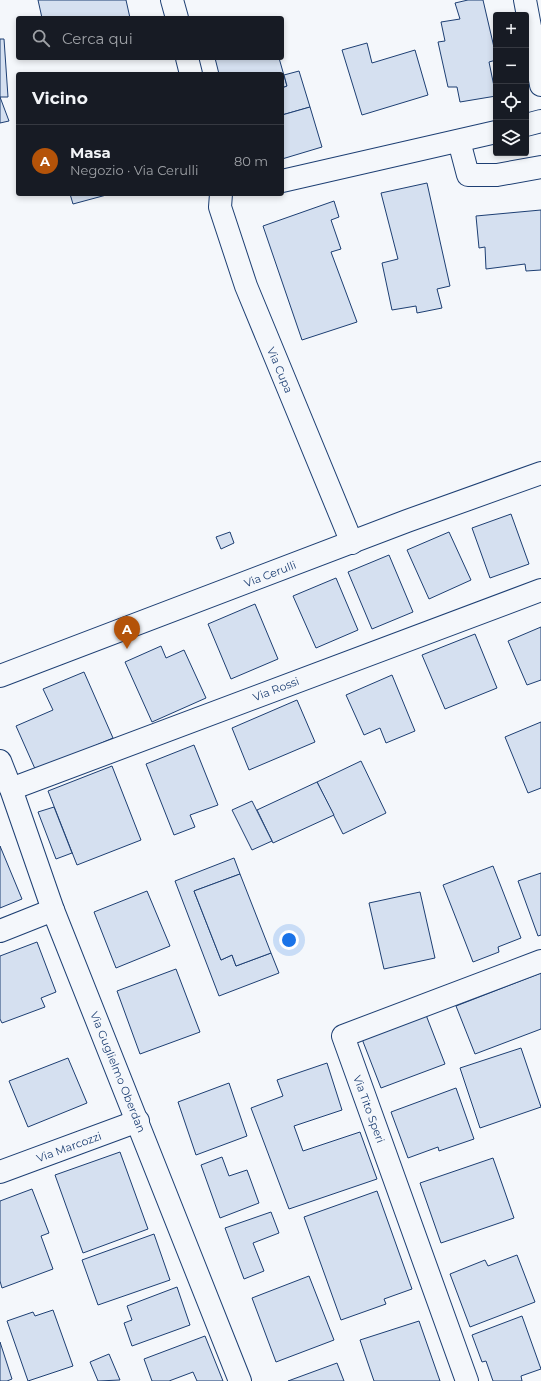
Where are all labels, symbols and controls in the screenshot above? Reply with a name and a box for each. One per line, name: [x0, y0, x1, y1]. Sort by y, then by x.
map controls: [493, 12, 529, 156]
button: +: [493, 12, 529, 48]
search box: [16, 16, 284, 60]
icon: search: [30, 27, 52, 49]
text: Cerca qui: [62, 29, 133, 48]
button: −: [493, 48, 529, 84]
button: locate: [493, 84, 529, 120]
text: Vicino: [32, 88, 88, 108]
button: layers: [493, 120, 529, 156]
text: Masa: [70, 143, 111, 162]
text: A: [40, 153, 50, 169]
text: 80 m: [234, 153, 268, 169]
text: Negozio · Via Cerulli: [70, 162, 198, 178]
street label: Via Cupa: [264, 345, 296, 395]
street label: Via Cerulli: [242, 558, 298, 590]
pin: A: [114, 616, 140, 649]
street label: Via Rossi: [251, 674, 301, 704]
your location: [279, 930, 299, 950]
street label: Via Guglielmo Oberdan: [87, 1009, 149, 1135]
street label: Via Tito Speri: [350, 1073, 388, 1145]
street label: Via Marcozzi: [35, 1129, 103, 1165]

